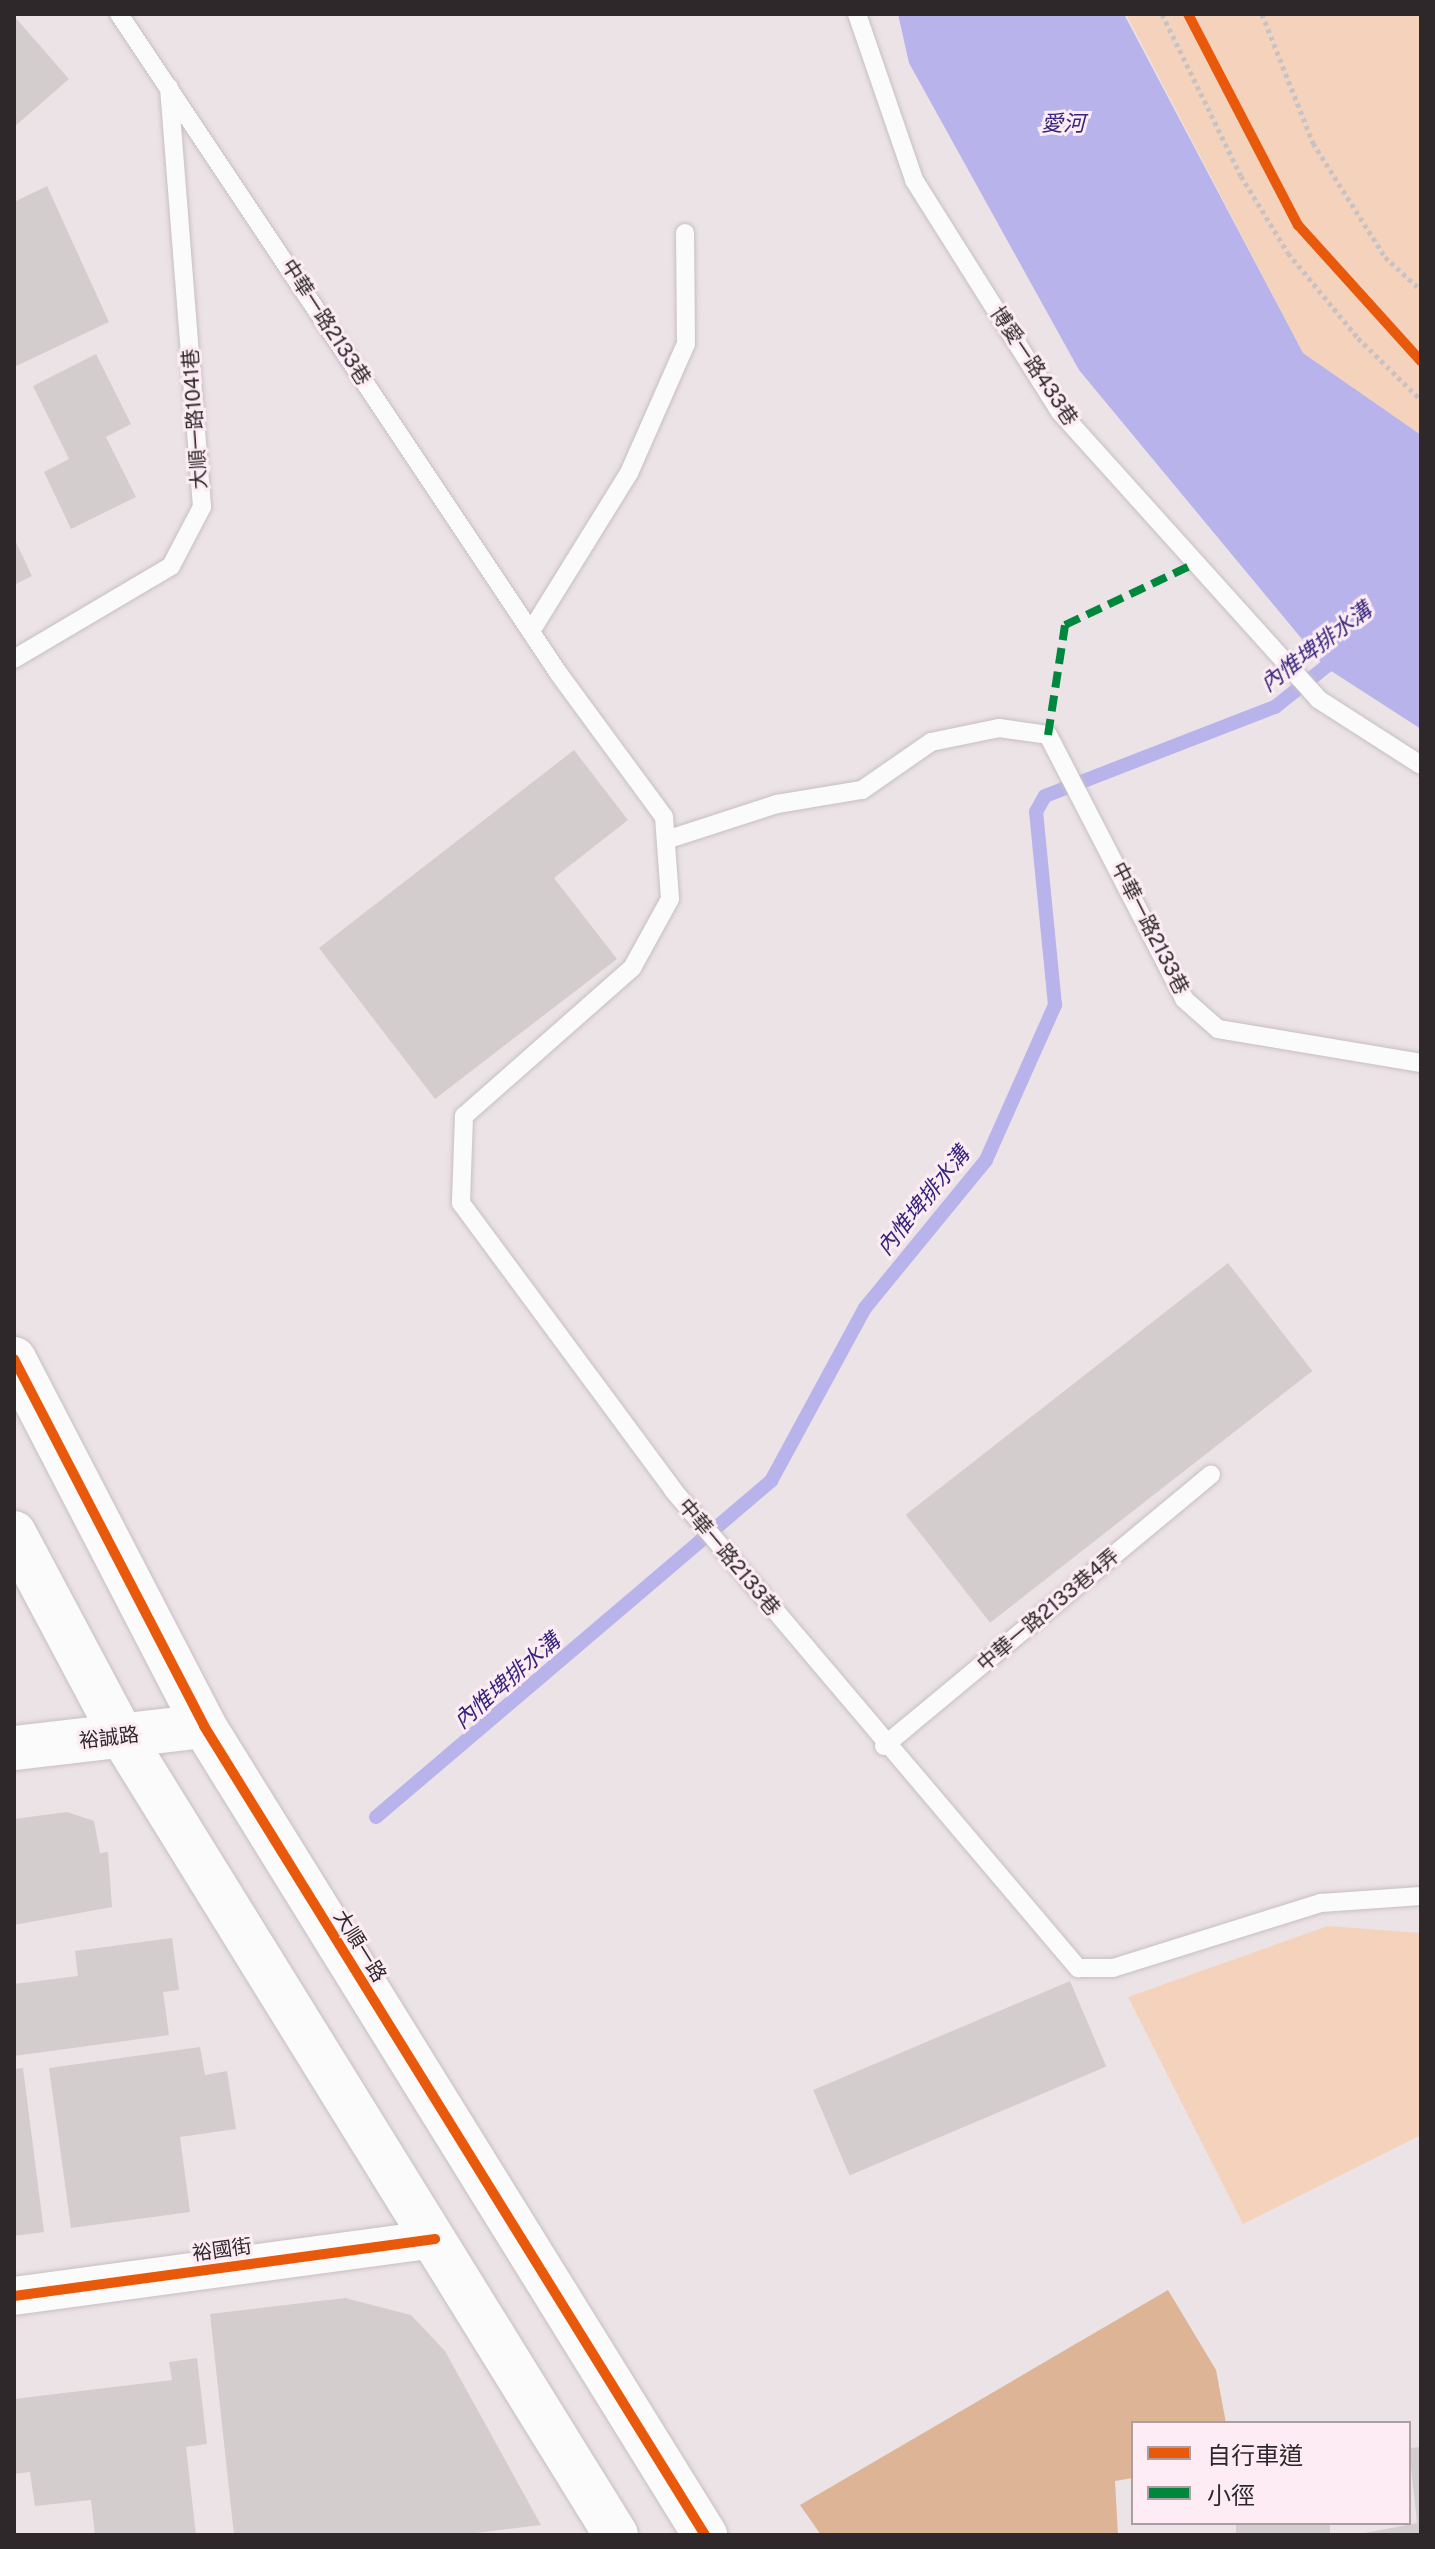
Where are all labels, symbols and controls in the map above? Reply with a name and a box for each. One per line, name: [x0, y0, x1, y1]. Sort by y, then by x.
water label: 愛河: [1041, 111, 1085, 137]
street label: 中華一路2133巷: [276, 255, 376, 389]
street label: 博愛一路433巷: [986, 302, 1082, 430]
street label: 大順一路1041巷: [178, 348, 212, 490]
water label: 內惟埤排水溝: [1255, 597, 1377, 697]
street label: 中華一路2133巷: [1106, 858, 1194, 998]
water label: 內惟埤排水溝: [871, 1141, 975, 1261]
street label: 中華一路2133巷: [673, 1494, 785, 1620]
street label: 中華一路2133巷4弄: [972, 1544, 1124, 1676]
water label: 內惟埤排水溝: [449, 1628, 565, 1734]
street label: 裕誠路: [78, 1722, 140, 1754]
street label: 大順一路: [329, 1906, 391, 1986]
street label: 裕國街: [191, 2234, 253, 2266]
legend: [1131, 2421, 1411, 2525]
text: 自行車道: [1207, 2441, 1303, 2469]
text: 小徑: [1207, 2481, 1255, 2509]

